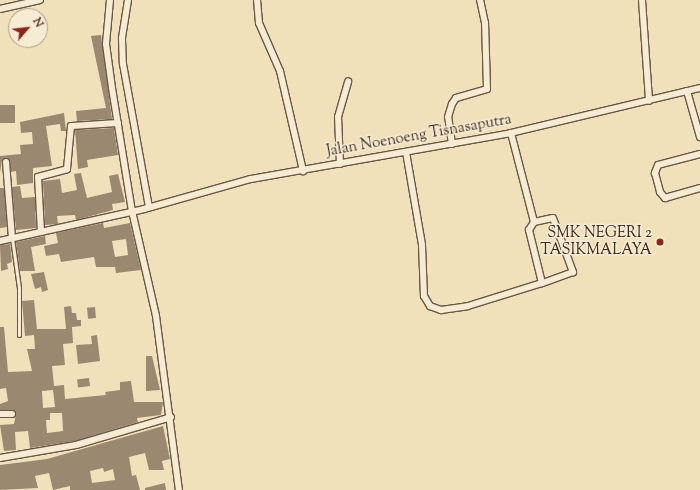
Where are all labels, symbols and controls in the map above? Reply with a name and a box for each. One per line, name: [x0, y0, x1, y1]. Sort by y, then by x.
north arrow: [8, 8, 48, 48]
text: N: [29, 15, 47, 30]
street label: Jalan Noenoeng Tisnasaputra: [325, 111, 513, 161]
place label: SMK NEGERI 2 TASIKMALAYA: [540, 224, 652, 259]
marker: SMK NEGERI 2 TASIKMALAYA: [655, 237, 665, 247]

